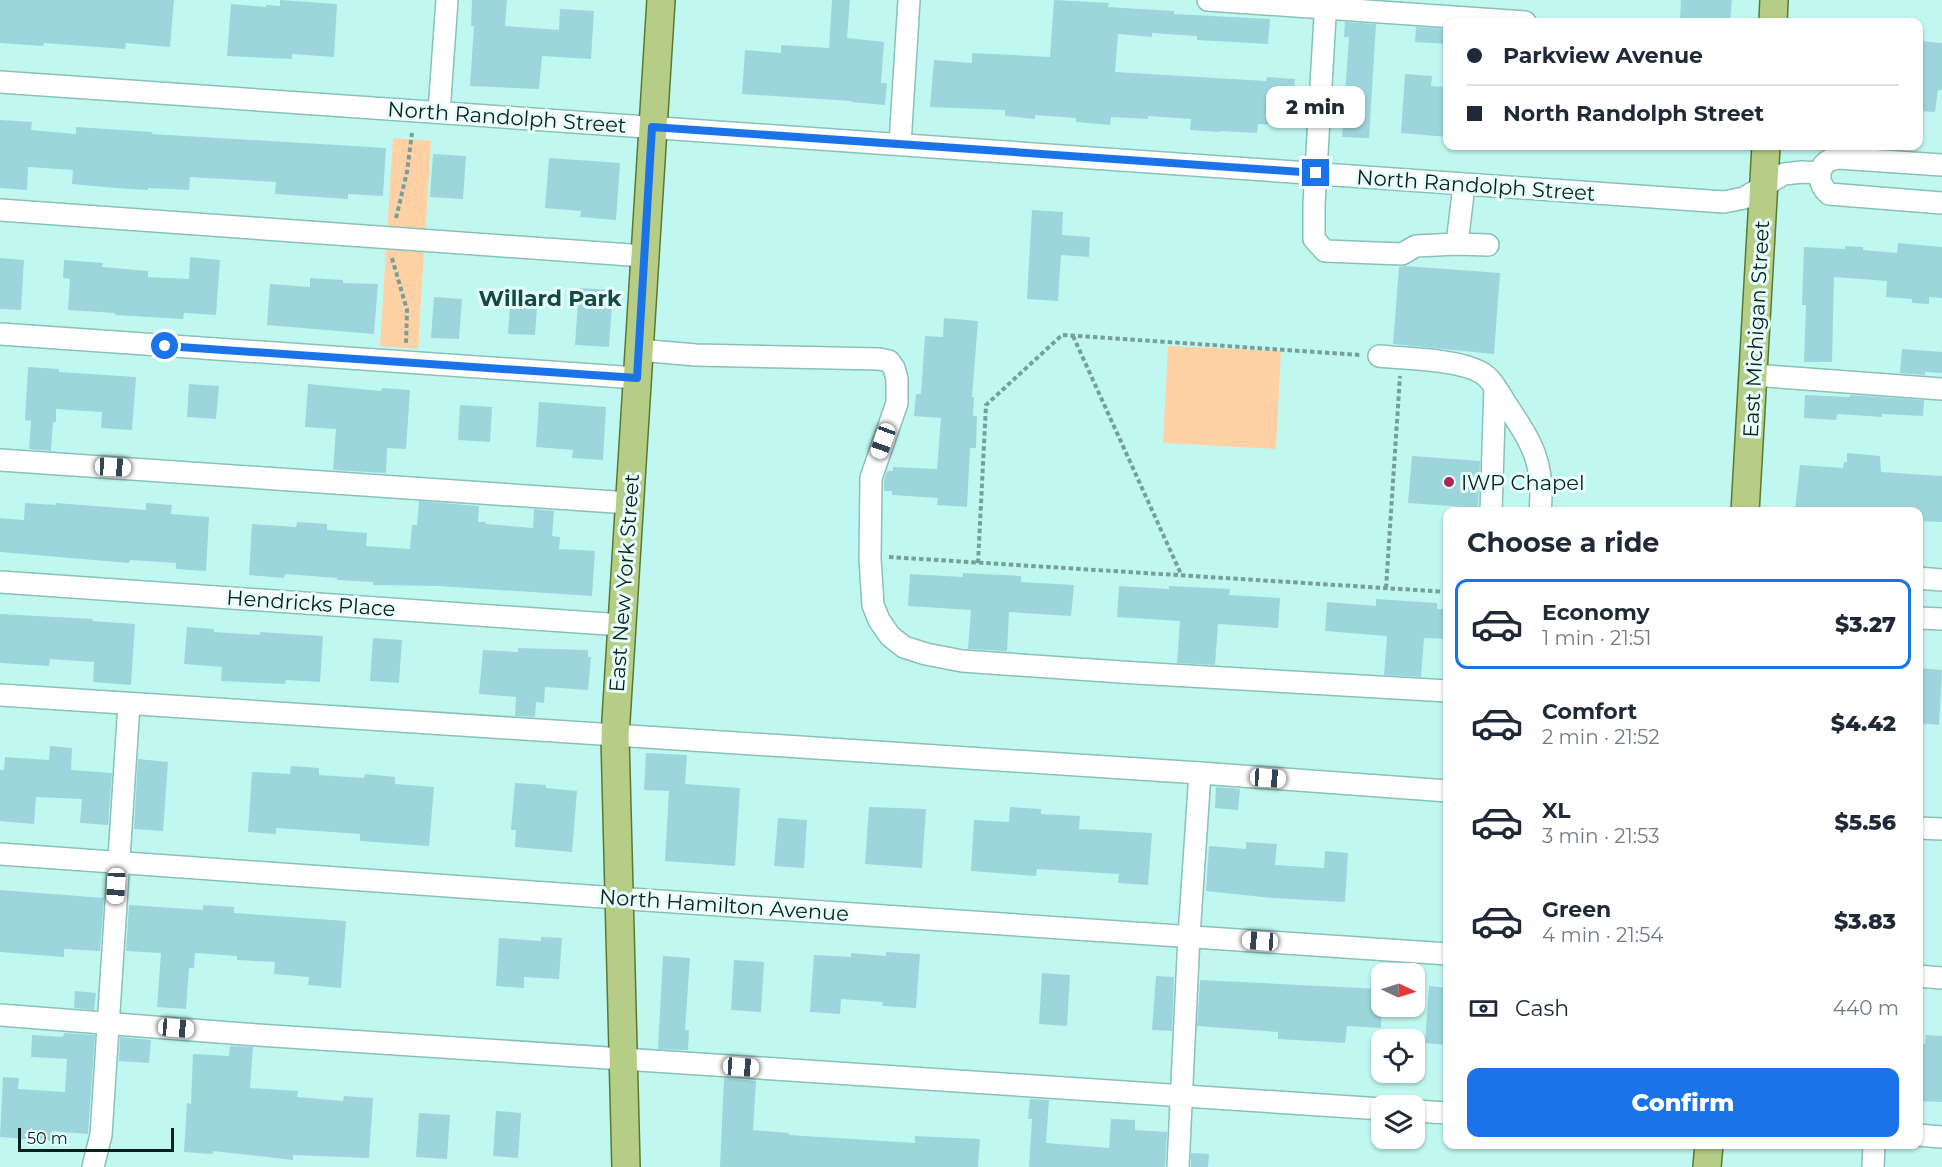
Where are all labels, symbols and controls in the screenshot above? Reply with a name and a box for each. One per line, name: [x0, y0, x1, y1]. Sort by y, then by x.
text: Parkview Avenue: [1503, 42, 1703, 69]
callout: 2 min: [1266, 86, 1366, 128]
text: 2 min: [1286, 95, 1345, 119]
street label: North Randolph Street: [387, 96, 627, 138]
text: North Randolph Street: [1503, 100, 1764, 127]
route end: [1302, 159, 1329, 186]
street label: North Randolph Street: [1356, 164, 1596, 206]
street label: East Michigan Street: [1738, 220, 1774, 438]
district label: Willard Park: [479, 285, 622, 312]
route start: [151, 332, 178, 359]
car: [868, 421, 898, 461]
car: [95, 457, 131, 477]
place label: IWP Chapel: [1461, 470, 1585, 495]
street label: East New York Street: [604, 473, 644, 693]
marker: IWP Chapel: [1442, 475, 1456, 489]
text: Choose a ride: [1467, 526, 1659, 559]
street label: Hendricks Place: [226, 585, 396, 621]
icon: car: [1470, 597, 1524, 651]
text: Economy: [1542, 599, 1650, 626]
text: $3.27: [1835, 611, 1896, 638]
text: 1 min · 21:51: [1542, 626, 1651, 650]
icon: car: [1470, 696, 1524, 750]
text: Comfort: [1542, 698, 1637, 725]
text: $4.42: [1831, 710, 1896, 737]
text: 2 min · 21:52: [1542, 725, 1660, 749]
car: [1249, 768, 1287, 788]
icon: car: [1470, 795, 1524, 849]
text: XL: [1542, 797, 1571, 824]
text: $5.56: [1835, 809, 1896, 836]
text: 3 min · 21:53: [1542, 824, 1659, 848]
car: [106, 868, 126, 904]
street label: North Hamilton Avenue: [598, 884, 850, 926]
icon: car: [1470, 894, 1524, 948]
text: Green: [1542, 896, 1611, 923]
text: $3.83: [1834, 908, 1896, 935]
text: 4 min · 21:54: [1542, 923, 1663, 947]
car: [1241, 931, 1279, 951]
north arrow: [1371, 963, 1425, 1017]
map controls: [1371, 963, 1425, 1149]
icon: cash: [1467, 992, 1500, 1025]
text: Cash: [1515, 995, 1569, 1022]
text: 440 m: [1833, 996, 1899, 1020]
car: [157, 1017, 195, 1039]
button: locate: [1371, 1029, 1425, 1083]
car: [722, 1057, 760, 1077]
button: Confirm: [1467, 1068, 1899, 1137]
button: layers: [1371, 1095, 1425, 1149]
scale bar: [18, 1125, 174, 1152]
text: 50 m: [27, 1129, 68, 1148]

